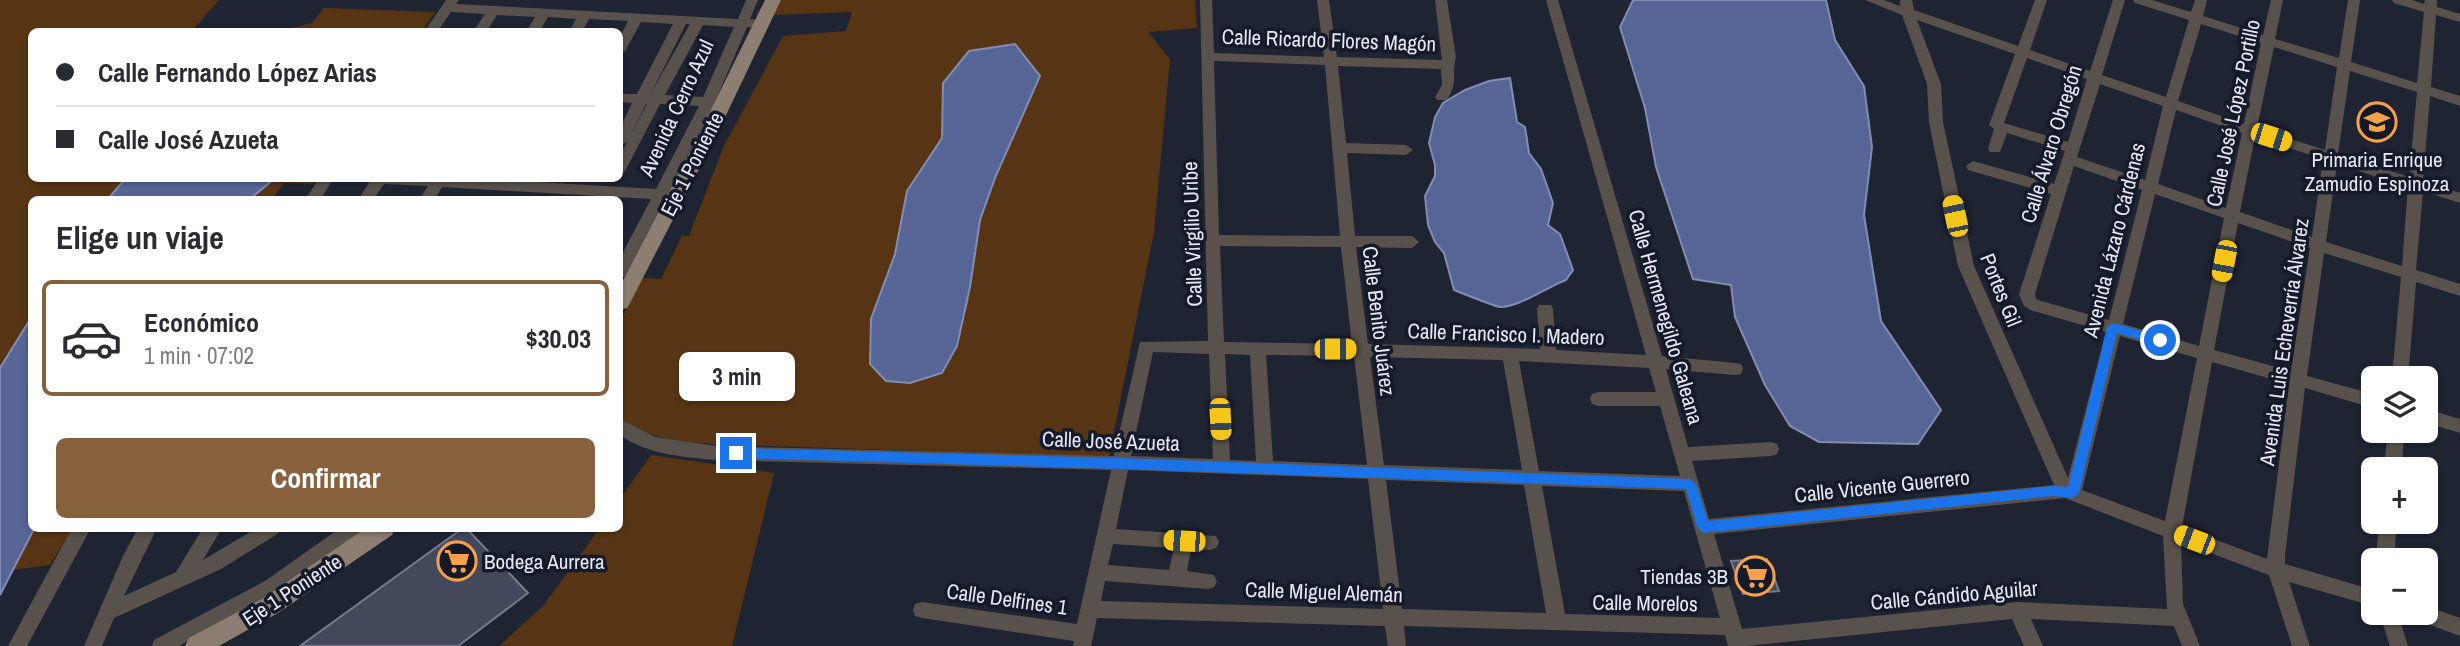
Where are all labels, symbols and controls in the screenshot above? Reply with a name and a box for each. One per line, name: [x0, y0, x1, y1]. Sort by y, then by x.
street label: Calle José López Portillo: [2199, 17, 2267, 209]
street label: Calle Ricardo Flores Magón: [1221, 22, 1437, 58]
street label: Avenida Cerro Azul: [631, 35, 720, 182]
text: Calle Fernando López Arias: [98, 55, 377, 90]
street label: Calle Álvaro Obregón: [2013, 61, 2089, 227]
school or university icon: Primaria Enrique Zamudio Espinoza: [2356, 101, 2398, 143]
street label: Eje 1 Poniente: [653, 107, 731, 221]
car: [2248, 121, 2295, 153]
text: Calle José Azueta: [98, 122, 279, 157]
street label: Avenida Lázaro Cárdenas: [2076, 140, 2152, 341]
place label: Primaria Enrique Zamudio Espinoza: [2305, 145, 2450, 198]
street label: Calle Virgilio Uribe: [1175, 161, 1209, 307]
car: [1941, 193, 1970, 239]
street label: Calle Hermenegildo Galeana: [1621, 206, 1711, 428]
text: Elige un viaje: [56, 216, 224, 259]
street label: Avenida Luis Echeverría Álvarez: [2252, 216, 2316, 469]
car: [2210, 238, 2239, 284]
street label: Calle Benito Juárez: [1355, 245, 1403, 398]
street label: Portes Gil: [1973, 249, 2029, 331]
text: Económico: [144, 305, 259, 340]
icon: car: [60, 307, 123, 370]
street label: Calle Francisco I. Madero: [1407, 316, 1605, 352]
text: $30.03: [526, 321, 591, 356]
route start: [2144, 324, 2176, 356]
car: [1315, 339, 1357, 360]
text: 1 min · 07:02: [144, 340, 254, 371]
callout: 3 min: [678, 351, 794, 400]
text: 3 min: [712, 361, 762, 392]
map controls: [2361, 366, 2438, 625]
button: layers: [2361, 366, 2438, 443]
car: [1209, 397, 1232, 441]
street label: Calle José Azueta: [1042, 424, 1181, 458]
route end: [720, 437, 752, 469]
button: Confirmar: [56, 438, 595, 518]
button: +: [2361, 457, 2438, 534]
street label: Calle Vicente Guerrero: [1793, 462, 1971, 510]
car: [2171, 523, 2218, 557]
car: [1163, 529, 1206, 553]
supermarket icon: Bodega Aurrera: [436, 540, 478, 582]
street label: Eje 1 Poniente: [237, 547, 347, 633]
place label: Bodega Aurrera: [484, 547, 605, 576]
button: −: [2361, 548, 2438, 625]
supermarket icon: Tiendas 3B: [1734, 555, 1776, 597]
place label: Tiendas 3B: [1640, 562, 1728, 591]
street label: Calle Cándido Aguilar: [1869, 573, 2039, 617]
street label: Calle Miguel Alemán: [1245, 575, 1403, 609]
street label: Calle Delfines 1: [945, 576, 1070, 622]
street label: Calle Morelos: [1592, 588, 1698, 618]

